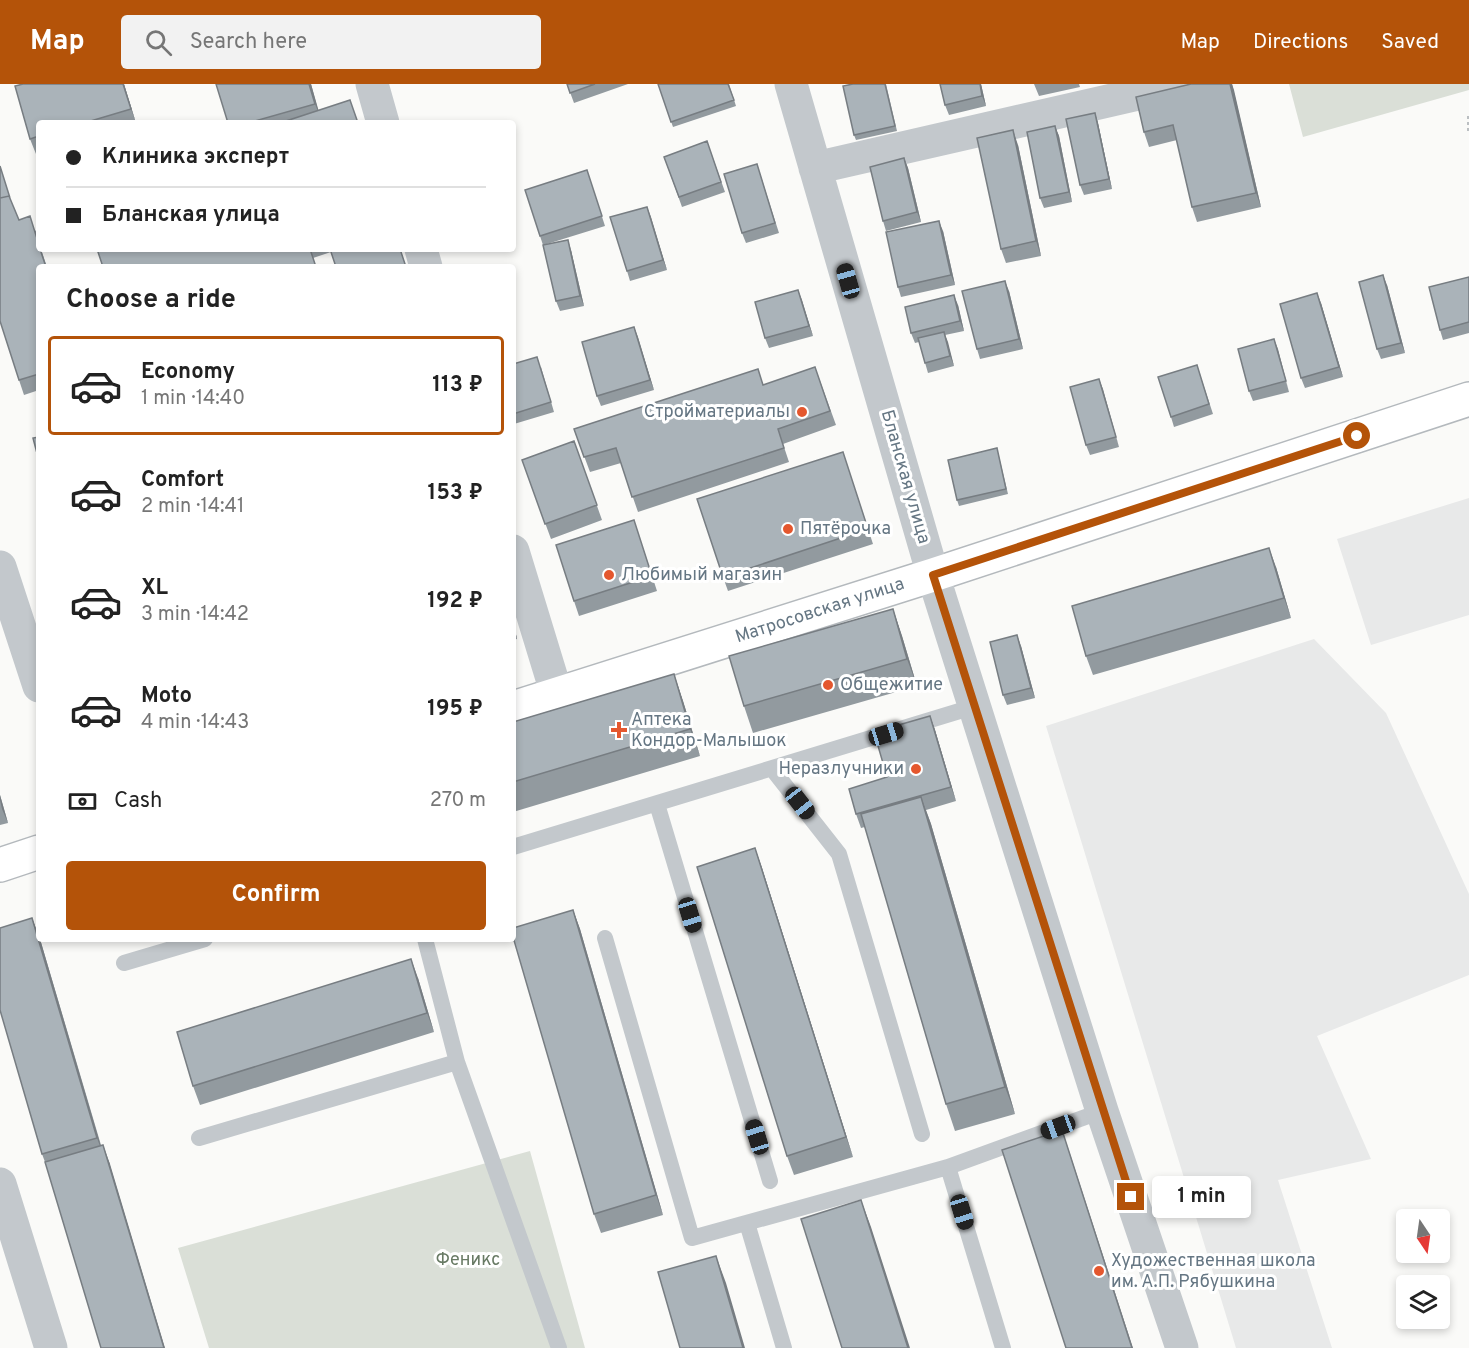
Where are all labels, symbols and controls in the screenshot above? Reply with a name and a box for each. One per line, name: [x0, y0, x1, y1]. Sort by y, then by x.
search box: [121, 15, 541, 69]
text: Map: [30, 24, 85, 60]
icon: search: [142, 26, 175, 59]
text: Search here: [190, 29, 307, 56]
text: Map: [1180, 29, 1220, 56]
text: Directions: [1253, 29, 1348, 56]
text: Saved: [1381, 29, 1439, 56]
text: Клиника эксперт: [102, 144, 289, 171]
text: Бланская улица: [102, 202, 280, 229]
car: [834, 261, 862, 301]
text: Choose a ride: [66, 283, 236, 317]
icon: car: [69, 359, 123, 413]
text: Economy: [141, 359, 235, 386]
text: 113 ₽: [432, 372, 483, 399]
text: 1 min · 14:40: [141, 386, 245, 412]
place label: Стройматериалы: [644, 401, 790, 424]
marker: Стройматериалы: [795, 405, 809, 419]
street label: Бланская улица: [875, 407, 935, 547]
route start: [1343, 422, 1370, 449]
icon: car: [69, 467, 123, 521]
text: Comfort: [141, 467, 224, 494]
text: 153 ₽: [428, 480, 483, 507]
text: 2 min · 14:41: [141, 494, 244, 520]
place label: Пятёрочка: [800, 518, 891, 541]
marker: Пятёрочка: [781, 522, 795, 536]
place label: Любимый магазин: [621, 564, 782, 587]
marker: Любимый магазин: [602, 568, 616, 582]
street label: Матросовская улица: [732, 573, 908, 649]
icon: car: [69, 575, 123, 629]
text: XL: [141, 575, 168, 602]
text: 192 ₽: [427, 588, 483, 615]
text: 3 min · 14:42: [141, 602, 249, 628]
place label: Общежитие: [840, 674, 943, 697]
marker: Общежитие: [821, 678, 835, 692]
icon: car: [69, 683, 123, 737]
text: Moto: [141, 683, 192, 710]
text: 195 ₽: [427, 696, 483, 723]
place label: Аптека Кондор-Малышок: [631, 709, 787, 753]
text: 4 min · 14:43: [141, 710, 249, 736]
car: [866, 720, 906, 748]
marker: Аптека Кондор-Малышок: [612, 723, 626, 737]
place label: Неразлучники: [778, 758, 904, 781]
marker: Неразлучники: [909, 762, 923, 776]
car: [782, 783, 818, 823]
icon: cash: [66, 785, 99, 818]
text: Cash: [114, 788, 163, 815]
text: 270 m: [430, 788, 486, 814]
button: Confirm: [66, 861, 486, 930]
car: [676, 895, 704, 935]
car: [1038, 1112, 1078, 1142]
car: [743, 1117, 771, 1157]
callout: 1 min: [1152, 1176, 1251, 1218]
route end: [1117, 1183, 1144, 1210]
text: 1 min: [1177, 1184, 1226, 1210]
car: [948, 1192, 976, 1232]
north arrow: [1396, 1209, 1450, 1263]
map controls: [1396, 1209, 1450, 1329]
park label: Феникс: [436, 1249, 500, 1272]
place label: Художественная школа им. А.П. Рябушкина: [1111, 1250, 1316, 1294]
marker: Художественная школа им. А.П. Рябушкина: [1092, 1264, 1106, 1278]
button: layers: [1396, 1275, 1450, 1329]

